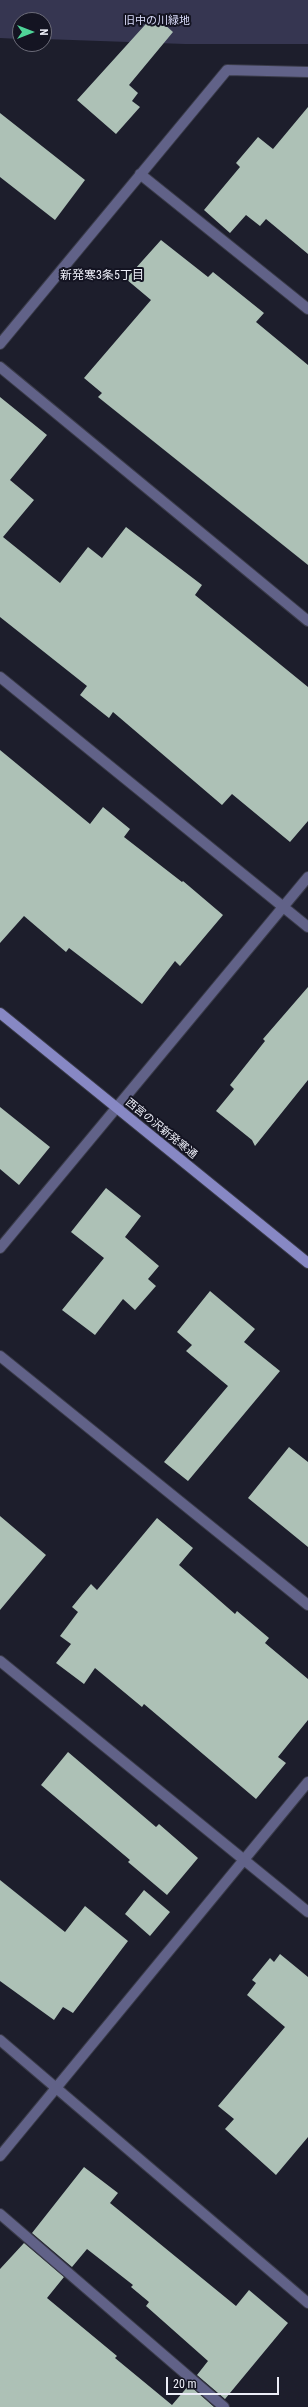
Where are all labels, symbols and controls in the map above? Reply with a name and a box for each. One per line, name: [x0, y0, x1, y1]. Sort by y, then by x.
north arrow: [12, 12, 52, 52]
park label: 旧中の川緑地: [124, 14, 190, 28]
text: N: [37, 29, 50, 35]
district label: 新発寒3条5丁目: [60, 269, 144, 283]
street label: 西宮の沢新発寒通: [123, 1096, 199, 1162]
scale bar: [168, 2369, 281, 2395]
text: 20 m: [173, 2377, 197, 2391]

